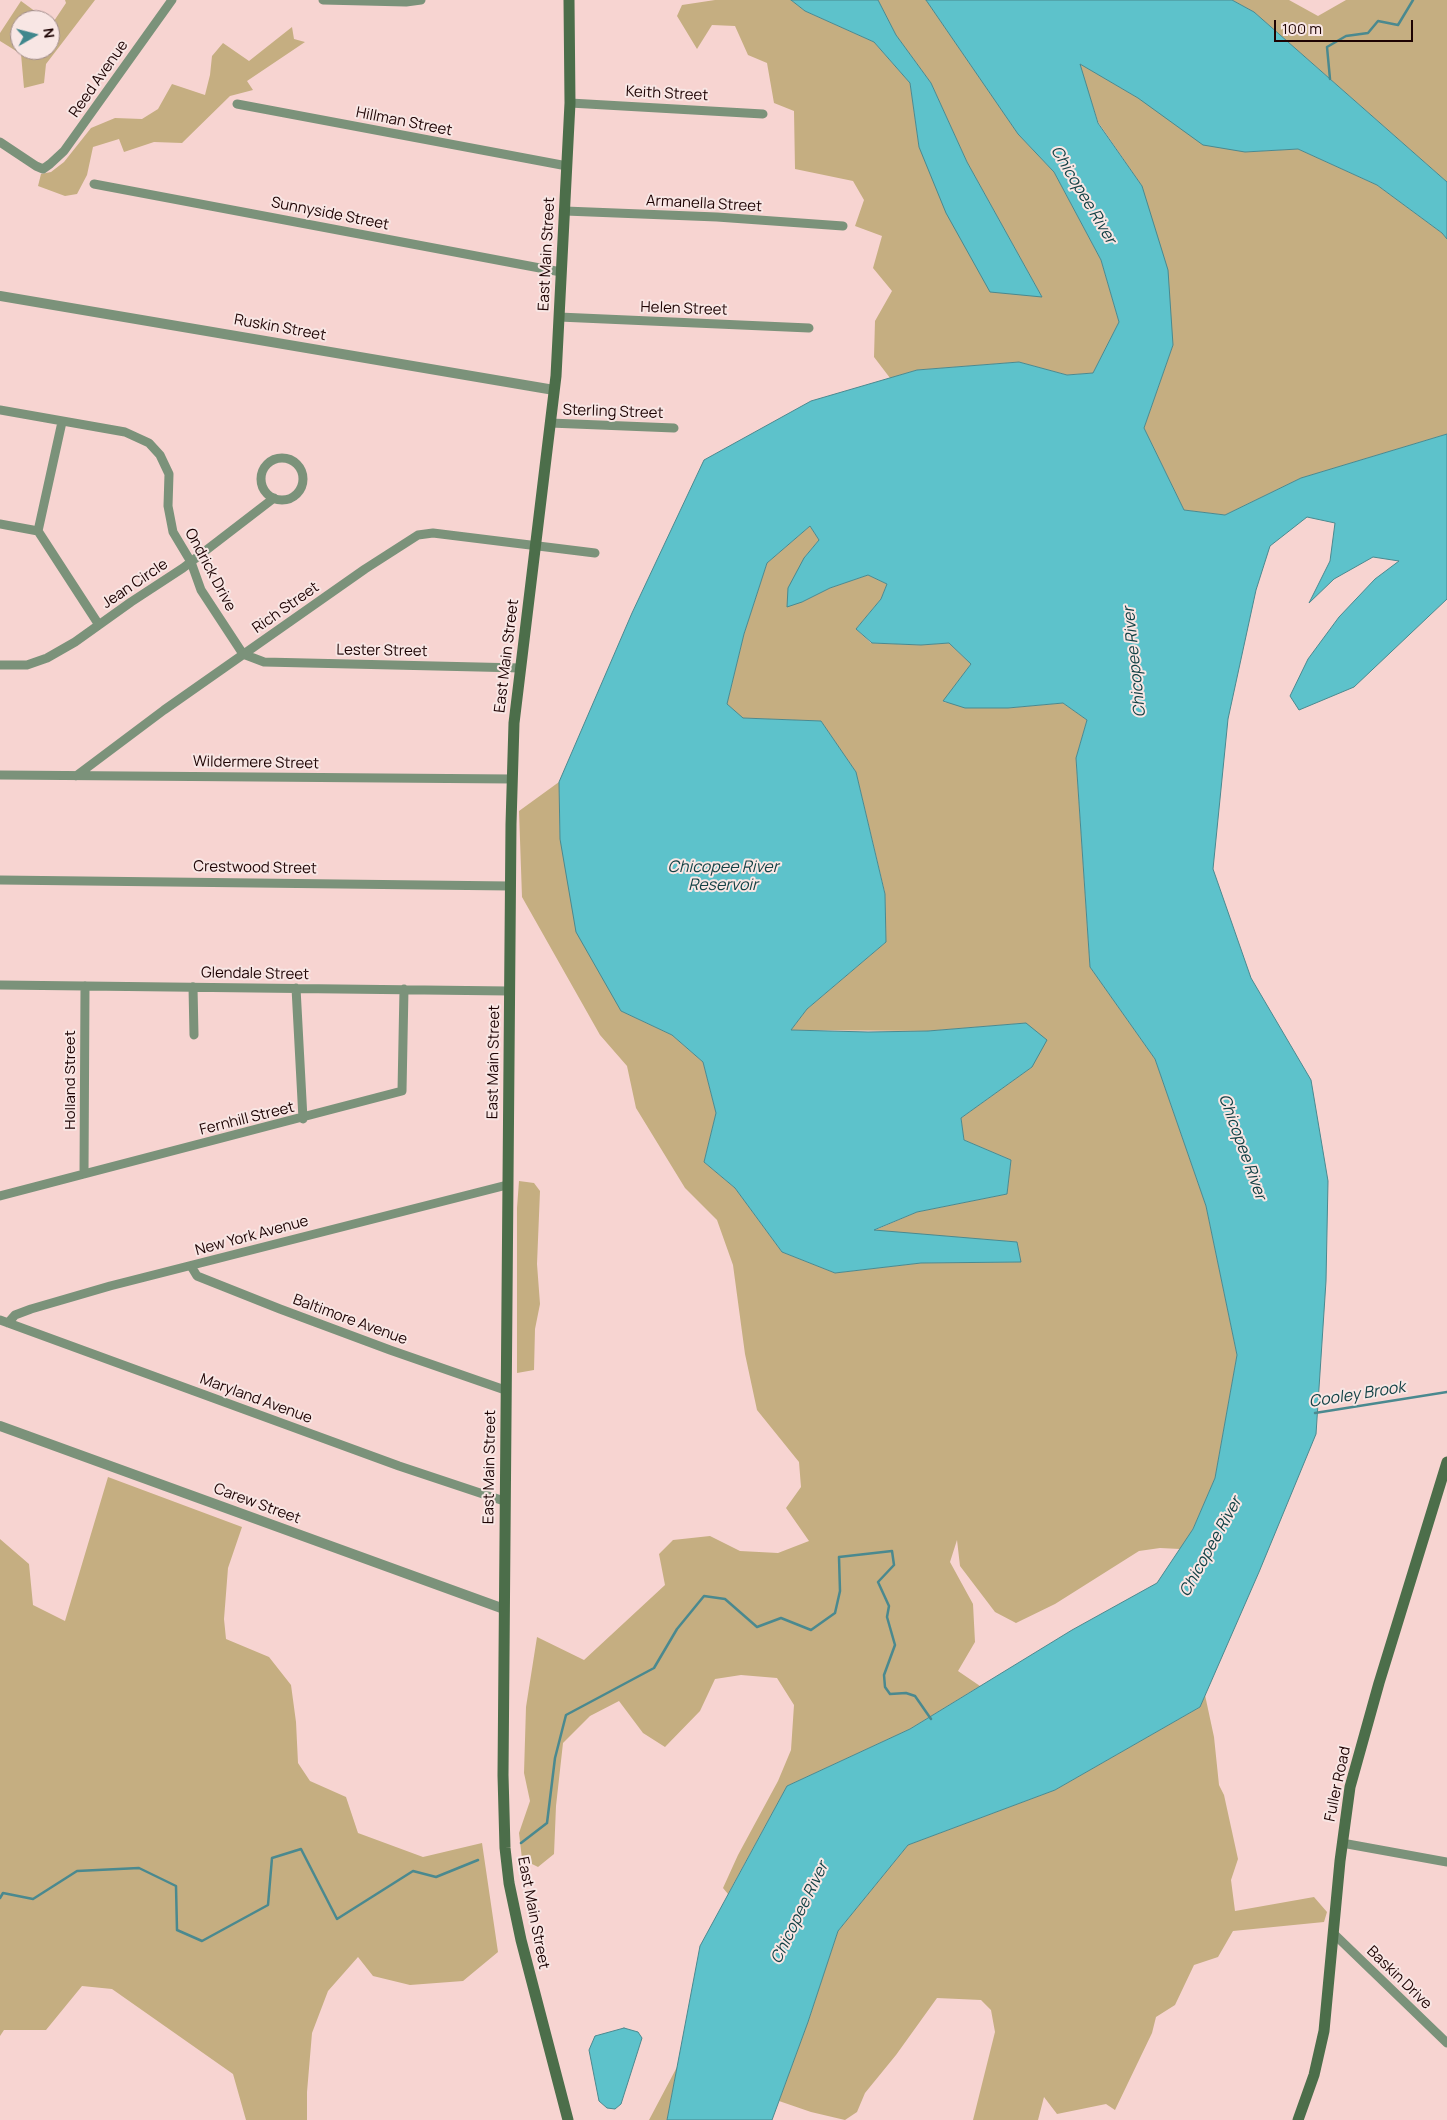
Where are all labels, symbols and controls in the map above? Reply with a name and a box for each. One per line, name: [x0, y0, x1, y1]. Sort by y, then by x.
north arrow: [10, 10, 60, 60]
scale bar: [1277, 10, 1416, 42]
text: 100 m: [1282, 18, 1322, 39]
text: N: [39, 27, 59, 39]
street label: Reed Avenue: [66, 37, 132, 121]
street label: Keith Street: [625, 83, 709, 105]
street label: Hillman Street: [354, 104, 454, 140]
water label: Chicopee River: [1046, 143, 1120, 247]
street label: Armanella Street: [646, 192, 762, 216]
street label: Sunnyside Street: [270, 194, 390, 234]
street label: East Main Street: [535, 197, 559, 311]
street label: Helen Street: [640, 298, 728, 320]
street label: Ruskin Street: [233, 311, 327, 345]
street label: Sterling Street: [562, 401, 664, 423]
street label: Ondrick Drive: [181, 525, 239, 615]
street label: Jean Circle: [99, 555, 171, 613]
street label: Rich Street: [249, 578, 323, 638]
street label: East Main Street: [491, 598, 523, 714]
water label: Chicopee River: [1120, 606, 1150, 718]
street label: Lester Street: [336, 641, 428, 661]
street label: Wildermere Street: [193, 753, 319, 773]
street label: Crestwood Street: [193, 858, 317, 878]
water label: Chicopee River Reservoir: [668, 858, 778, 896]
street label: Glendale Street: [201, 964, 309, 984]
street label: East Main Street: [484, 1005, 504, 1119]
street label: Holland Street: [62, 1030, 80, 1130]
water label: Chicopee River: [1214, 1092, 1270, 1202]
street label: Fernhill Street: [198, 1099, 296, 1139]
street label: New York Avenue: [193, 1212, 311, 1260]
street label: Baltimore Avenue: [290, 1291, 410, 1349]
street label: Maryland Avenue: [197, 1370, 315, 1428]
water label: Cooley Brook: [1307, 1378, 1407, 1412]
street label: East Main Street: [480, 1410, 500, 1524]
street label: Carew Street: [211, 1480, 303, 1528]
water label: Chicopee River: [1176, 1494, 1246, 1600]
street label: Fuller Road: [1321, 1745, 1355, 1823]
street label: East Main Street: [513, 1855, 553, 1971]
water label: Chicopee River: [767, 1859, 833, 1967]
street label: Baskin Drive: [1363, 1943, 1435, 2013]

